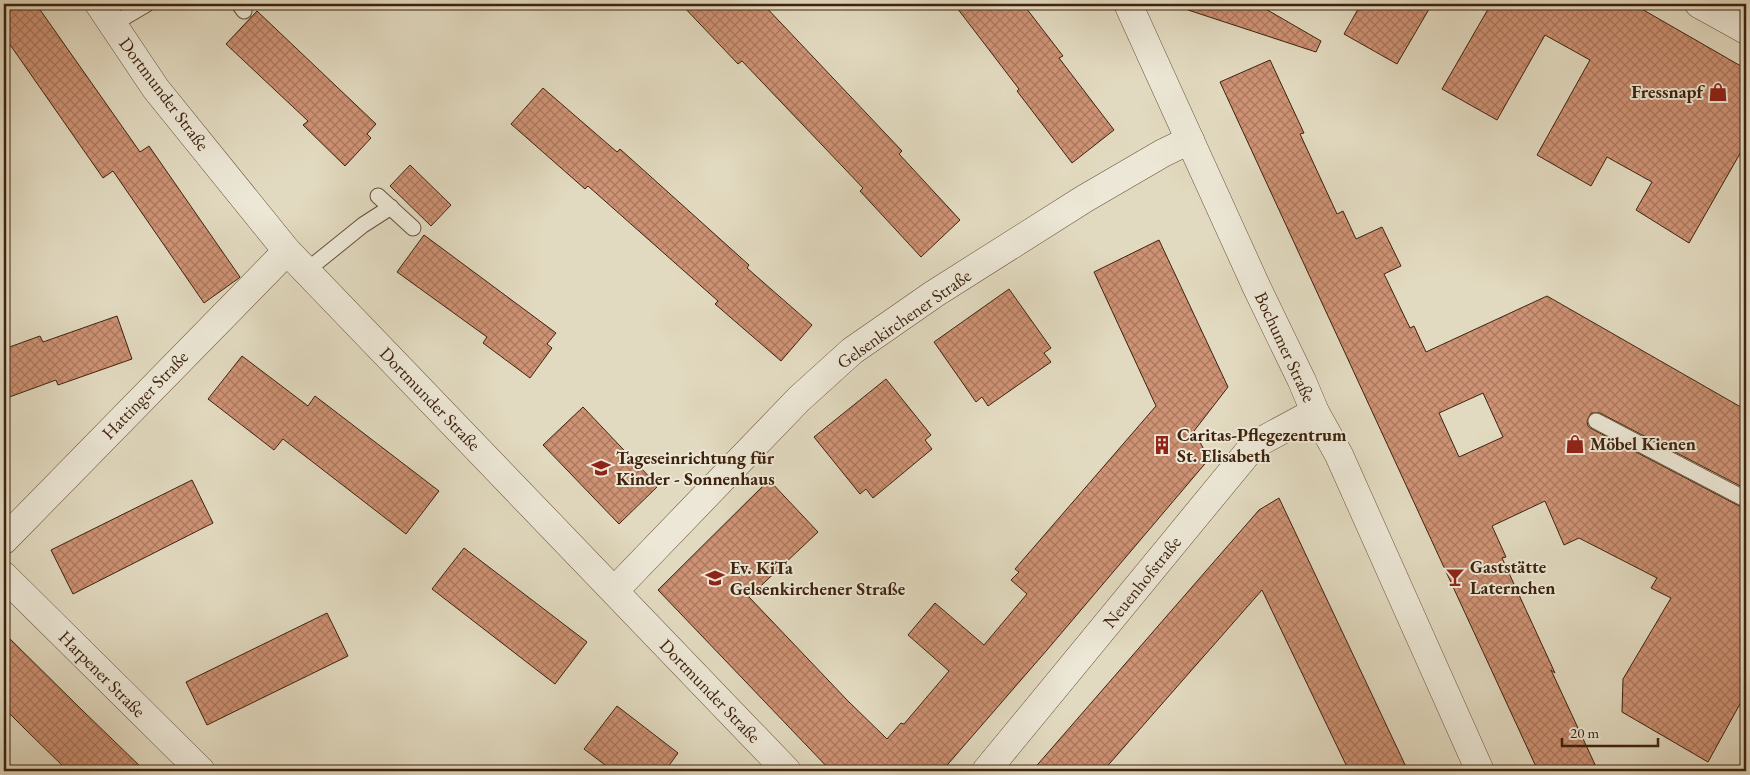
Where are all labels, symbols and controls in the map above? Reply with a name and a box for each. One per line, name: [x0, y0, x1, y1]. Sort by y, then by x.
street label: Dortmunder Straße: [114, 32, 215, 155]
place label: Fressnapf: [1631, 80, 1706, 103]
shop icon: Fressnapf: [1707, 81, 1729, 103]
street label: Gelsenkirchener Straße: [832, 264, 975, 374]
street label: Bochumer Straße: [1250, 288, 1321, 406]
street label: Dortmunder Straße: [375, 342, 486, 456]
street label: Hattinger Straße: [97, 345, 193, 444]
place label: Caritas-Pflegezentrum St. Elisabeth: [1177, 423, 1347, 467]
place label: Möbel Kienen: [1590, 432, 1696, 455]
shop icon: Möbel Kienen: [1564, 433, 1586, 455]
building icon: Caritas-Pflegezentrum St. Elisabeth: [1151, 434, 1173, 456]
place label: Tageseinrichtung für Kinder - Sonnenhaus: [616, 446, 775, 490]
school or university icon: Tageseinrichtung für Kinder - Sonnenhaus: [590, 457, 612, 479]
street label: Neuenhofstraße: [1097, 531, 1186, 632]
place label: Gaststätte Laternchen: [1470, 555, 1555, 599]
place label: Ev. KiTa Gelsenkirchener Straße: [730, 556, 906, 600]
bar icon: Gaststätte Laternchen: [1444, 566, 1466, 588]
school or university icon: Ev. KiTa Gelsenkirchener Straße: [704, 567, 726, 589]
street label: Harpener Straße: [54, 625, 151, 722]
street label: Dortmunder Straße: [655, 634, 766, 748]
scale bar: [1562, 715, 1659, 747]
text: 20 m: [1570, 723, 1599, 742]

